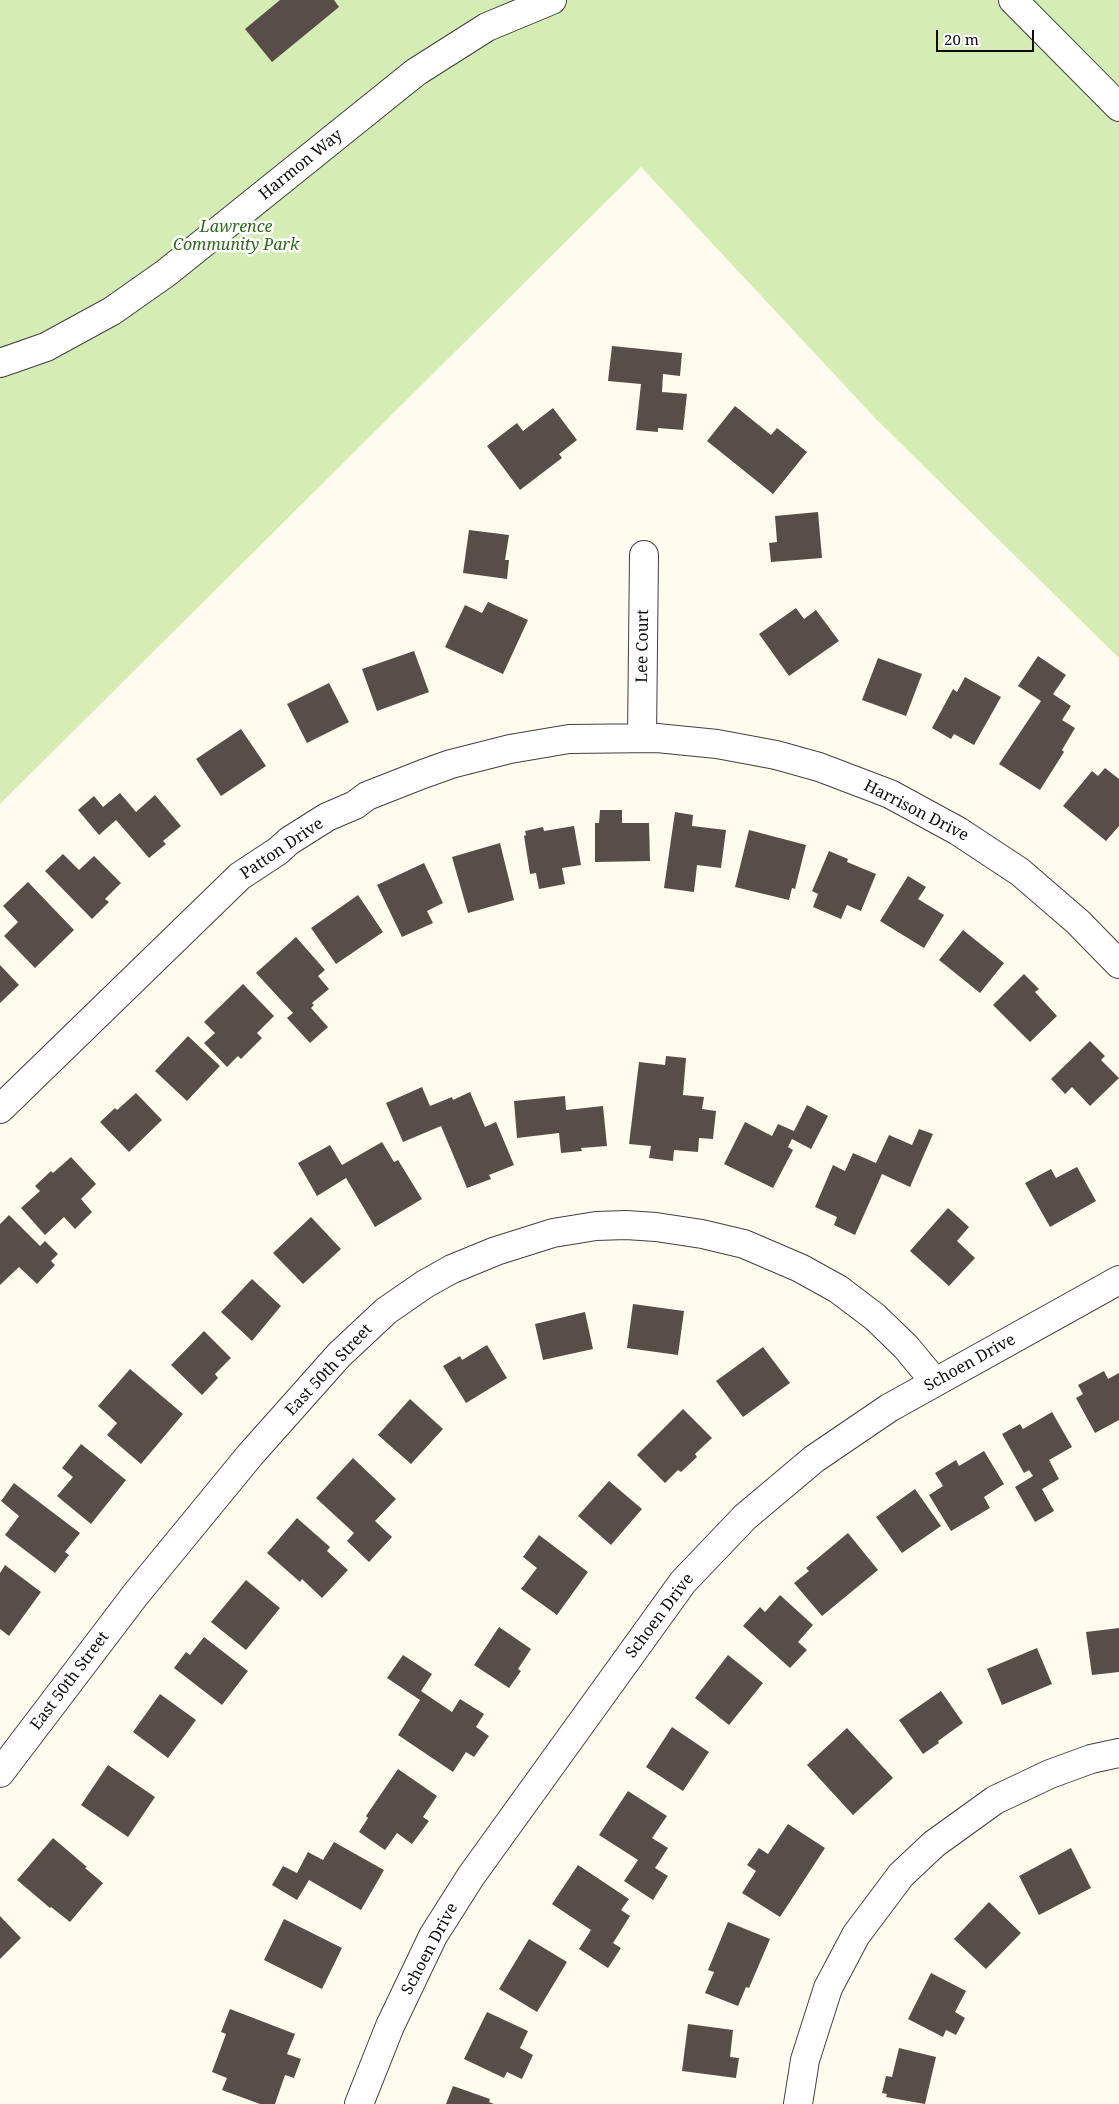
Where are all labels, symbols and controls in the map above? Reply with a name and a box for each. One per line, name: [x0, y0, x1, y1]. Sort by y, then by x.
scale bar: [939, 20, 1036, 52]
text: 20 m: [944, 29, 979, 49]
street label: Harmon Way: [256, 126, 346, 204]
park label: Lawrence Community Park: [173, 217, 299, 255]
street label: Lee Court: [633, 609, 653, 683]
street label: Harrison Drive: [860, 776, 972, 846]
street label: Patton Drive: [237, 814, 327, 884]
street label: East 50th Street: [282, 1320, 376, 1420]
street label: Schoen Drive: [921, 1330, 1019, 1396]
street label: Schoen Drive: [622, 1570, 698, 1662]
street label: East 50th Street: [27, 1628, 113, 1734]
street label: Schoen Drive: [398, 1900, 462, 1998]

